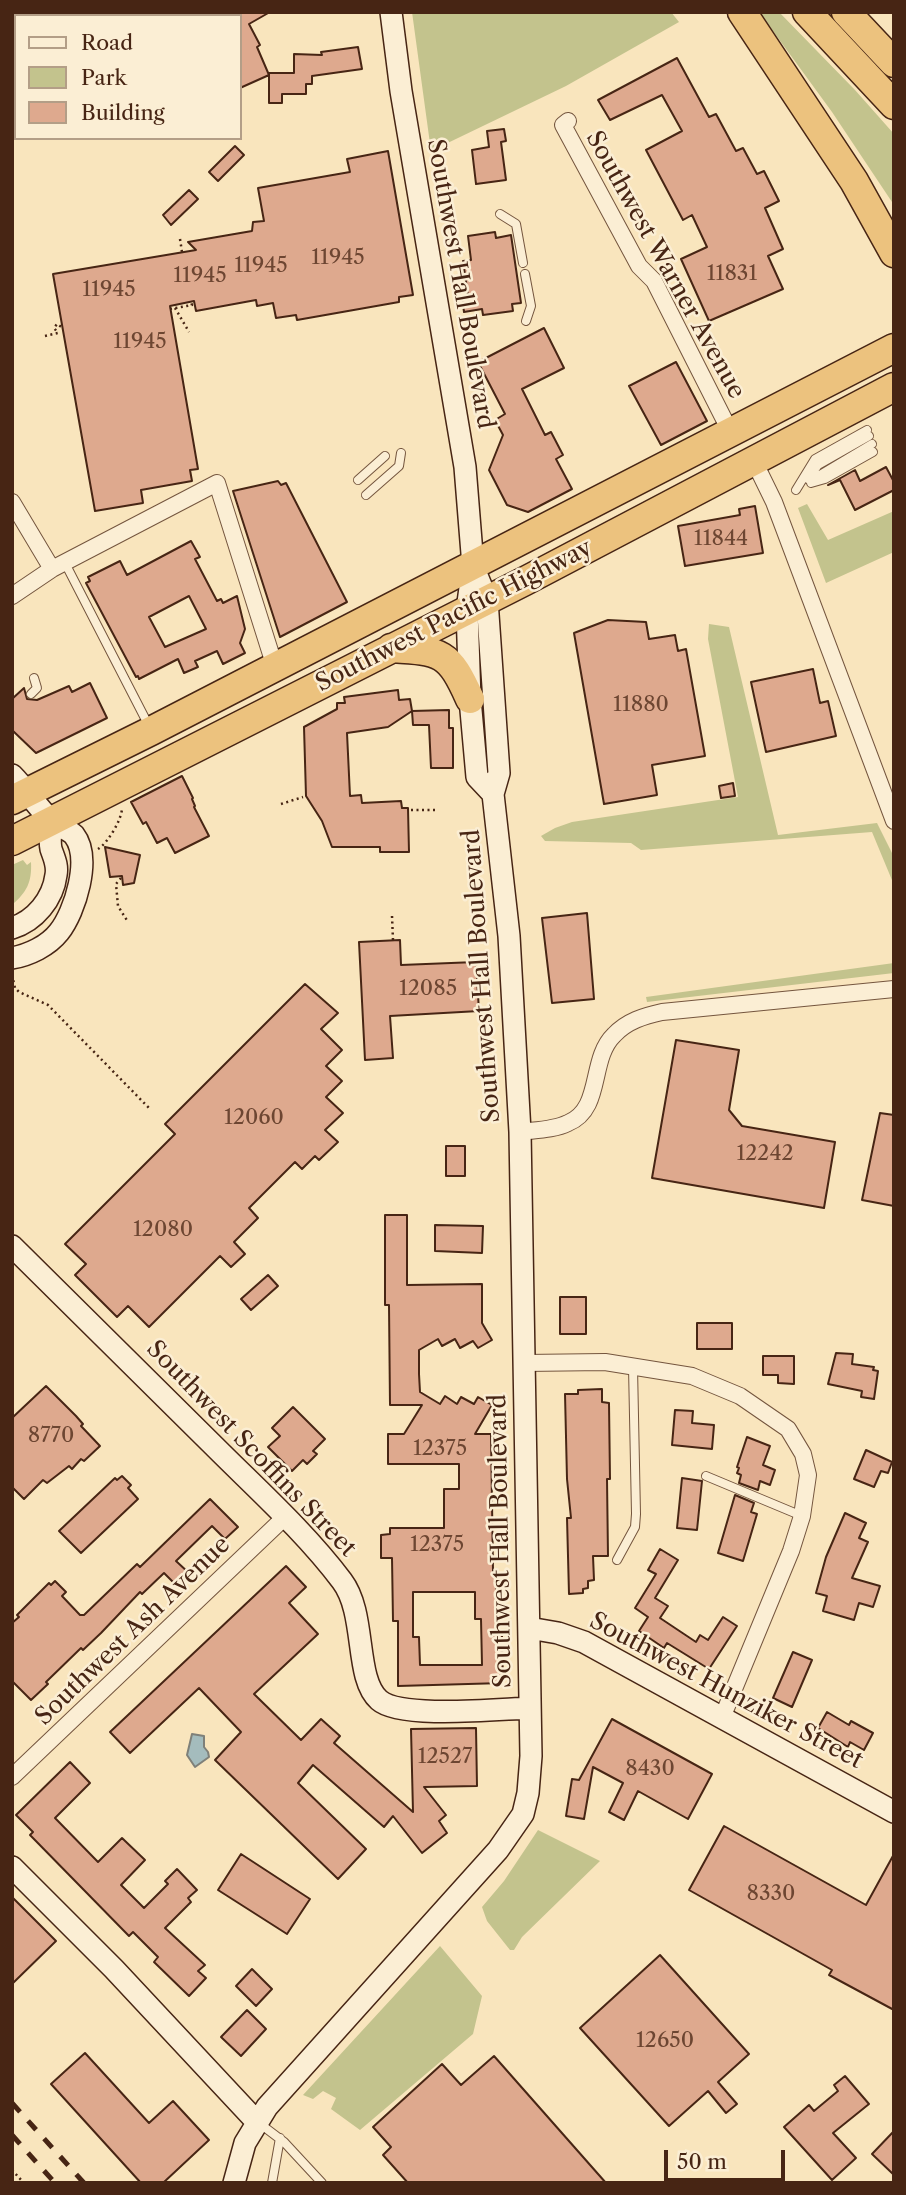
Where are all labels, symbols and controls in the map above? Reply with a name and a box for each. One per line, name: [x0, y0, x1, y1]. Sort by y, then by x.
legend: [14, 14, 242, 140]
text: Road: [81, 30, 133, 55]
text: Park: [81, 65, 127, 90]
text: Building: [81, 100, 165, 125]
street label: Southwest Warner Avenue: [579, 126, 751, 404]
street label: Southwest Hall Boulevard: [420, 137, 500, 431]
house number: 11945: [311, 245, 365, 271]
house number: 11945: [234, 253, 288, 279]
house number: 11831: [707, 261, 757, 287]
house number: 11945: [173, 263, 227, 289]
house number: 11945: [82, 277, 136, 303]
house number: 11945: [113, 329, 167, 355]
house number: 11844: [694, 526, 748, 552]
street label: Southwest Pacific Highway: [311, 534, 597, 698]
house number: 11880: [613, 692, 669, 718]
street label: Southwest Hall Boulevard: [457, 828, 507, 1124]
house number: 12085: [399, 976, 457, 1002]
house number: 12060: [224, 1105, 284, 1131]
house number: 12242: [736, 1141, 794, 1167]
house number: 12080: [133, 1217, 193, 1243]
street label: Southwest Scoffins Street: [140, 1335, 362, 1563]
street label: Southwest Hall Boulevard: [484, 1394, 518, 1688]
house number: 8770: [28, 1423, 74, 1449]
house number: 12375: [413, 1436, 467, 1462]
street label: Southwest Ash Avenue: [30, 1530, 236, 1732]
house number: 12375: [410, 1532, 464, 1558]
street label: Southwest Hunziker Street: [585, 1607, 867, 1775]
house number: 12527: [418, 1744, 472, 1770]
house number: 8430: [625, 1756, 675, 1782]
house number: 8330: [747, 1881, 795, 1907]
house number: 12650: [636, 2028, 694, 2054]
scale bar: [668, 2136, 789, 2180]
text: 50 m: [677, 2149, 727, 2174]

